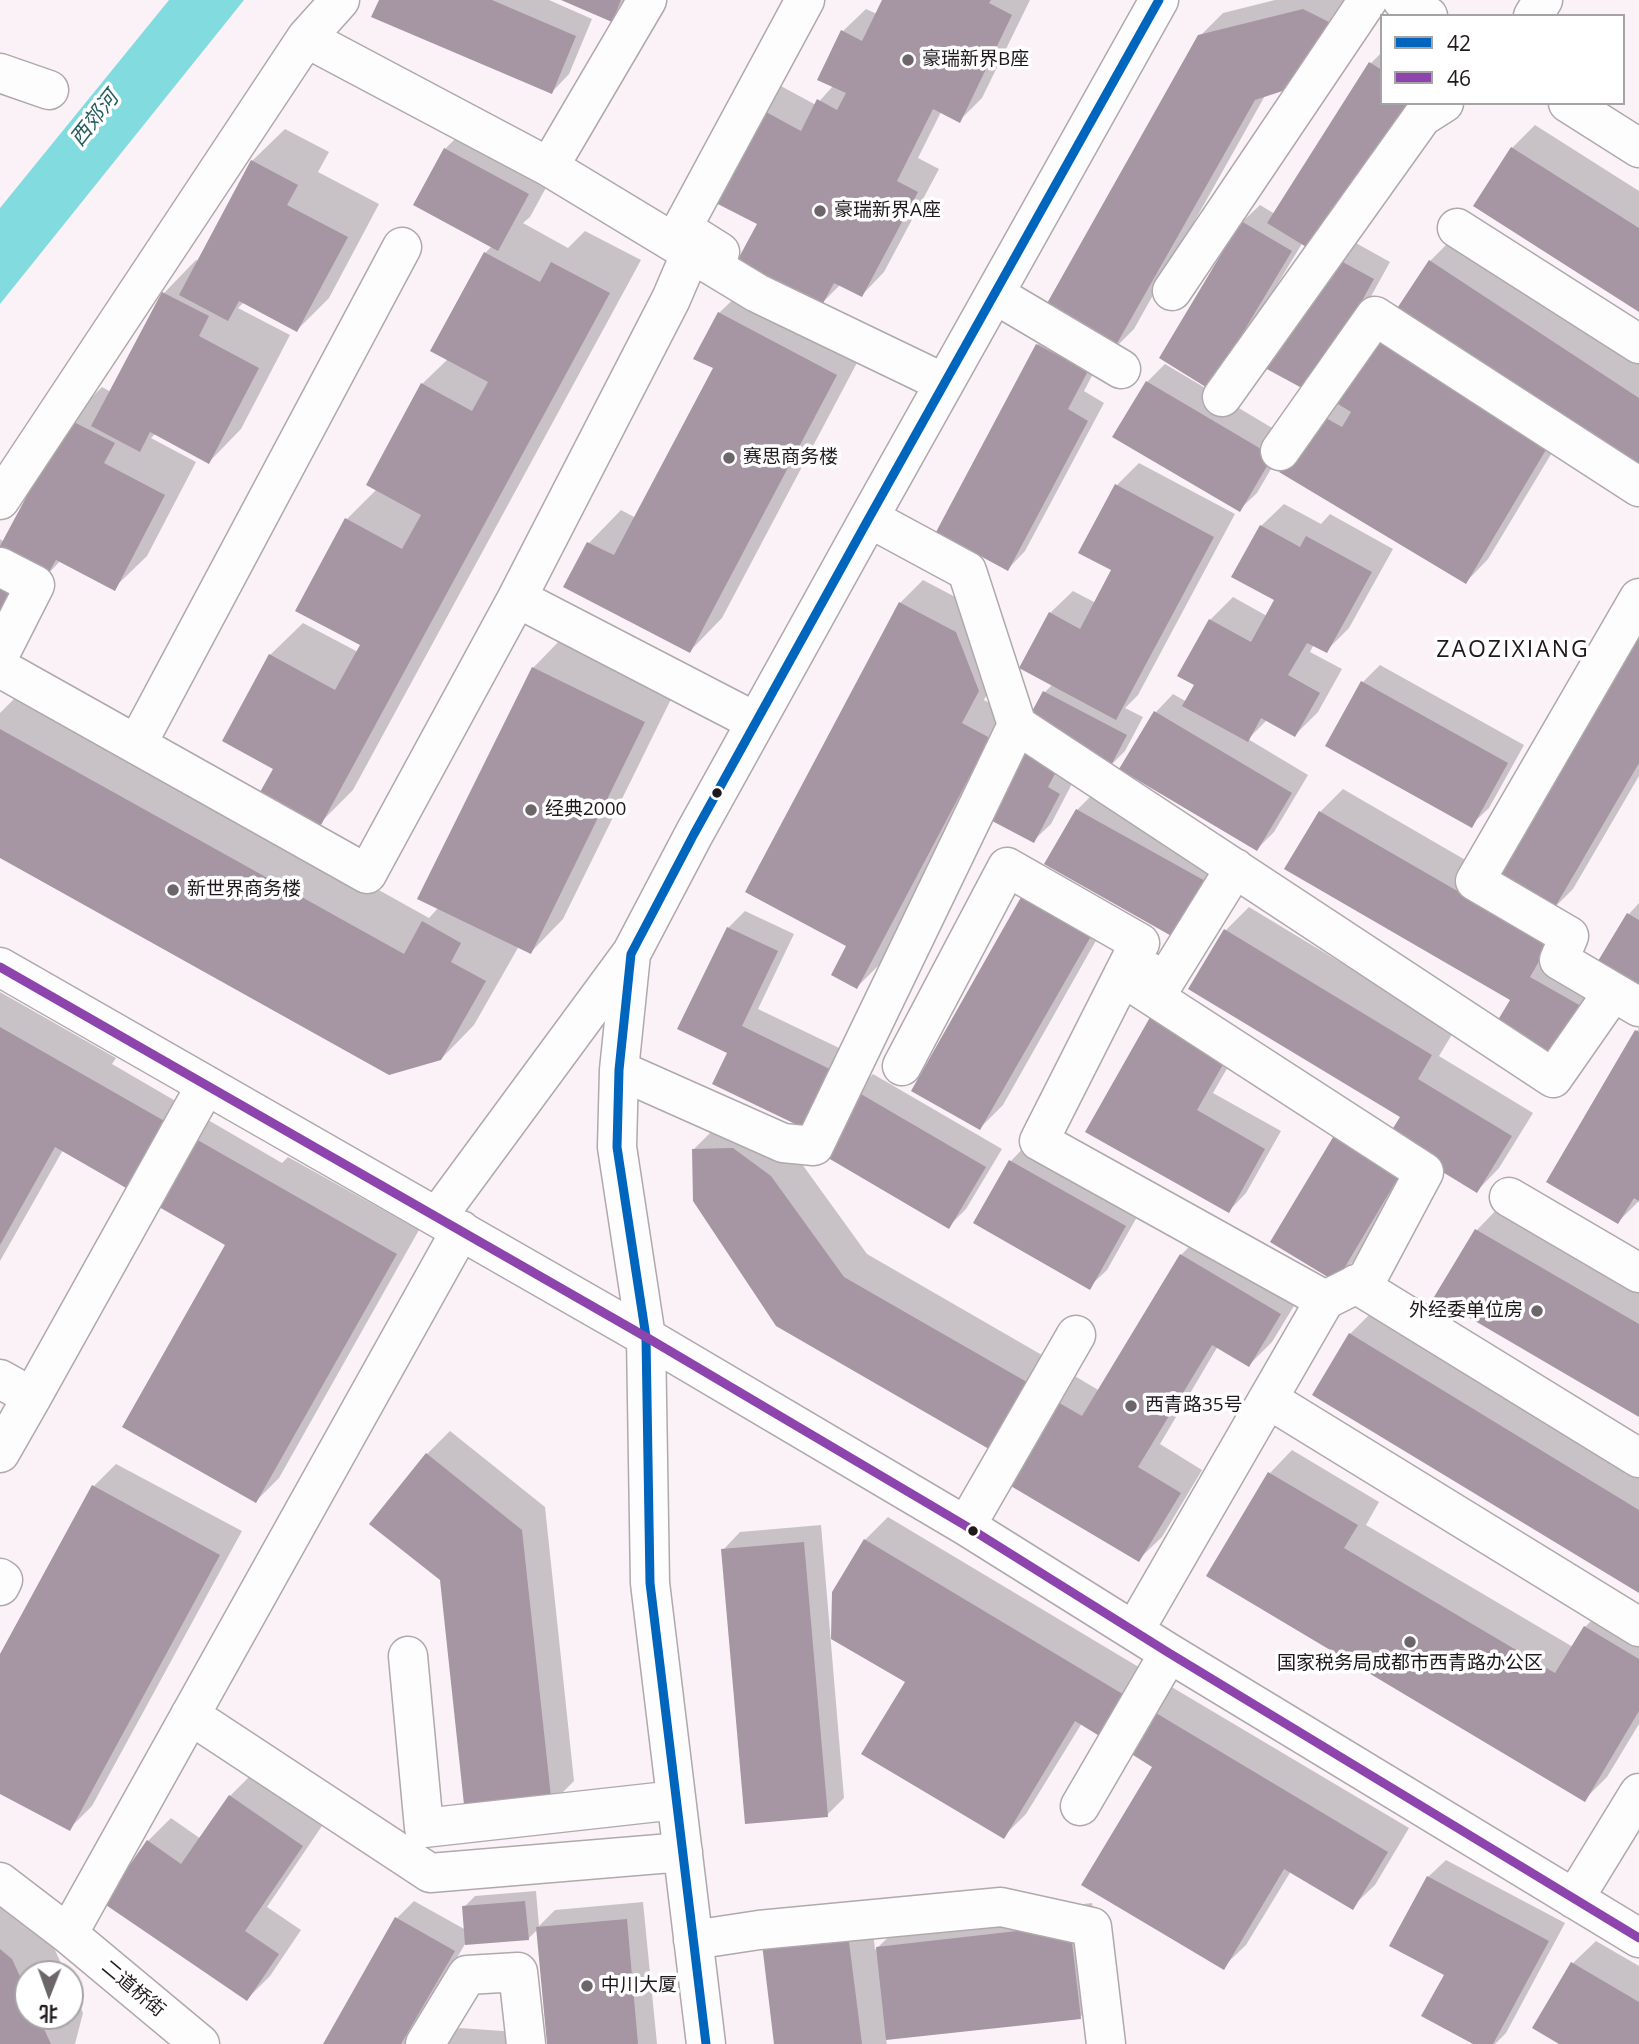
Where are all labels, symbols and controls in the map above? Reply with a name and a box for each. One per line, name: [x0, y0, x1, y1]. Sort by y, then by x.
legend: [1380, 14, 1625, 105]
text: 42: [1447, 29, 1471, 57]
place label: 豪瑞新界B座: [922, 49, 1029, 71]
marker: 豪瑞新界B座: [900, 52, 916, 68]
text: 46: [1447, 64, 1471, 92]
water label: 西郊河: [66, 86, 124, 152]
place label: 豪瑞新界A座: [834, 200, 941, 222]
marker: 豪瑞新界A座: [812, 203, 828, 219]
place label: 赛思商务楼: [743, 447, 838, 469]
marker: 赛思商务楼: [721, 450, 737, 466]
district label: ZAOZIXIANG: [1438, 636, 1588, 664]
unlabelled marker: [710, 786, 724, 800]
place label: 经典2000: [545, 799, 626, 821]
marker: 经典2000: [523, 802, 539, 818]
place label: 新世界商务楼: [187, 879, 301, 901]
marker: 新世界商务楼: [165, 882, 181, 898]
place label: 外经委单位房: [1409, 1300, 1523, 1322]
marker: 外经委单位房: [1529, 1303, 1545, 1319]
place label: 西青路35号: [1145, 1395, 1243, 1417]
marker: 西青路35号: [1123, 1398, 1139, 1414]
unlabelled marker: [966, 1524, 980, 1538]
marker: 国家税务局成都市西青路办公区: [1402, 1634, 1418, 1650]
place label: 国家税务局成都市西青路办公区: [1277, 1653, 1543, 1675]
street label: 二道桥街: [97, 1956, 169, 2022]
north arrow: [14, 1960, 84, 2030]
place label: 中川大厦: [601, 1975, 677, 1997]
marker: 中川大厦: [579, 1978, 595, 1994]
text: 北: [39, 2001, 58, 2027]

